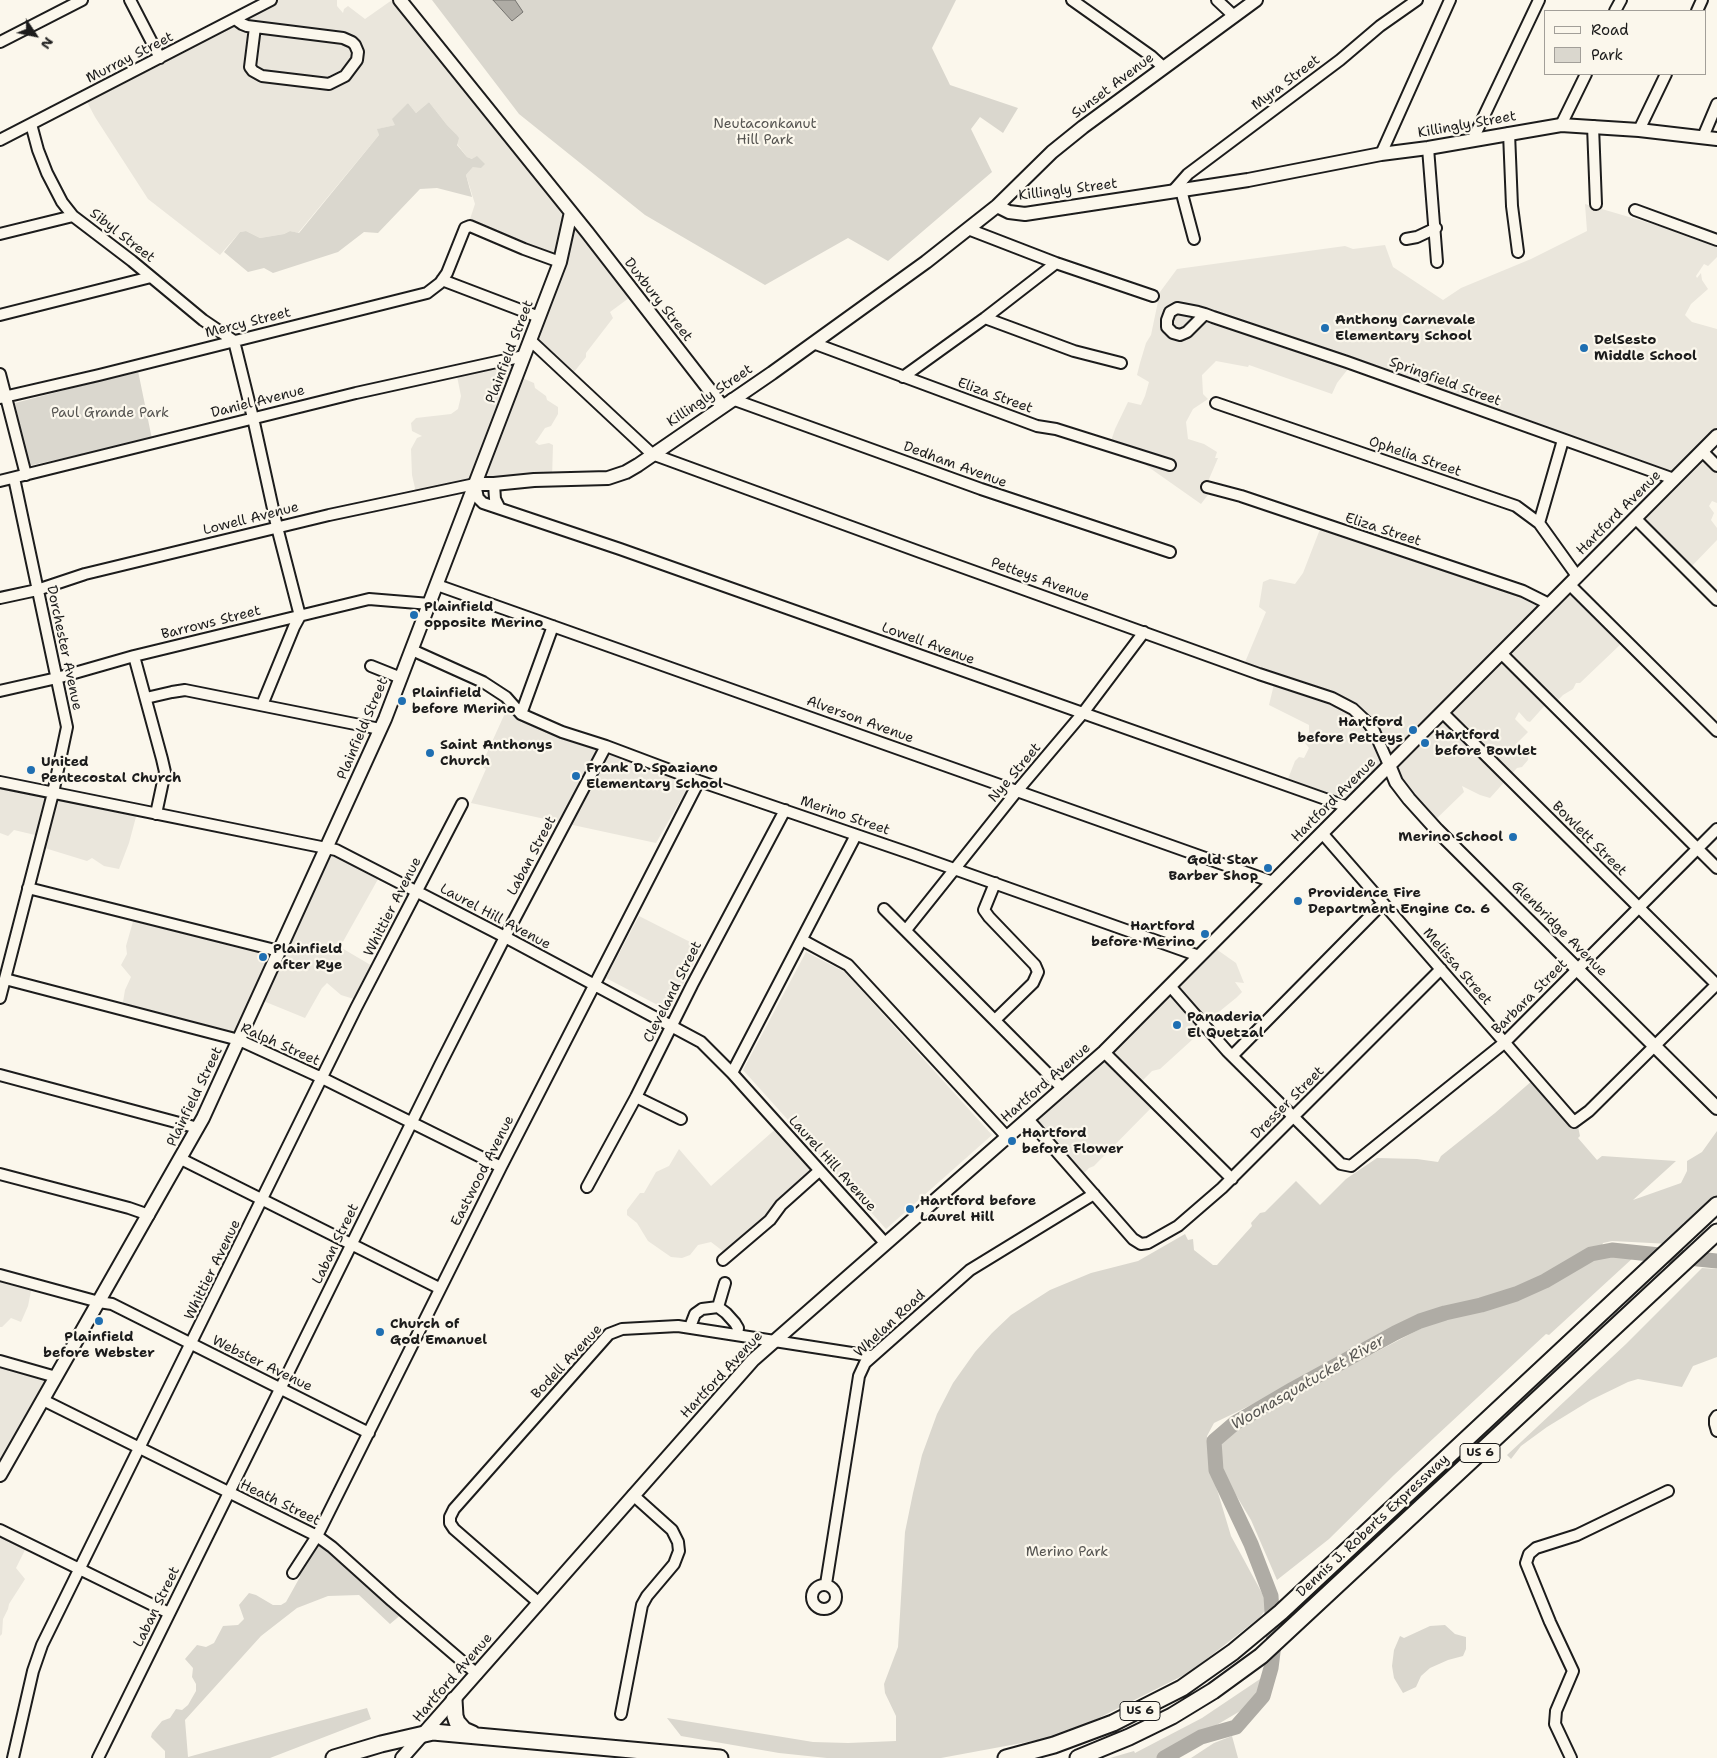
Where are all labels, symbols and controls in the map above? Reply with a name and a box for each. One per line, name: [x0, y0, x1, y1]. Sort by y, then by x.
north arrow: [10, 10, 60, 60]
legend: [1544, 10, 1707, 75]
text: Road: [1591, 20, 1629, 40]
street label: Murray Street: [84, 29, 176, 87]
text: N: [37, 34, 58, 53]
text: Park: [1591, 45, 1623, 65]
street label: Sunset Avenue: [1069, 50, 1157, 122]
street label: Myra Street: [1248, 52, 1324, 114]
street label: Killingly Street: [1416, 108, 1518, 142]
park label: Neutaconkanut Hill Park: [713, 116, 817, 148]
street label: Killingly Street: [1018, 176, 1118, 204]
street label: Sibyl Street: [86, 205, 158, 267]
street label: Duxbury Street: [620, 255, 696, 345]
street label: Plainfield Street: [483, 298, 537, 406]
street label: Mercy Street: [204, 304, 292, 342]
place label: Anthony Carnevale Elementary School: [1335, 312, 1475, 344]
marker: Anthony Carnevale Elementary School: [1319, 322, 1331, 334]
place label: DelSesto Middle School: [1594, 332, 1697, 364]
marker: DelSesto Middle School: [1578, 342, 1590, 354]
street label: Springfield Street: [1387, 354, 1503, 410]
street label: Killingly Street: [664, 361, 756, 431]
street label: Eliza Street: [955, 375, 1035, 417]
street label: Daniel Avenue: [209, 382, 307, 422]
park label: Paul Grande Park: [51, 405, 169, 421]
street label: Ophelia Street: [1366, 433, 1464, 481]
street label: Dedham Avenue: [901, 438, 1009, 492]
street label: Hartford Avenue: [1573, 467, 1665, 559]
street label: Lowell Avenue: [201, 499, 301, 539]
street label: Eliza Street: [1343, 510, 1423, 550]
street label: Petteys Avenue: [988, 554, 1092, 606]
street label: Dorchester Avenue: [43, 584, 85, 712]
place label: Plainfield opposite Merino: [424, 599, 543, 632]
street label: Barrows Street: [160, 603, 262, 643]
marker: Plainfield opposite Merino: [408, 609, 420, 621]
street label: Lowell Avenue: [879, 619, 977, 669]
street label: Plainfield Street: [334, 676, 392, 782]
place label: Plainfield before Merino: [412, 685, 516, 718]
street label: Alverson Avenue: [804, 693, 916, 747]
marker: Plainfield before Merino: [396, 695, 408, 707]
place label: Hartford before Petteys: [1297, 714, 1403, 746]
marker: Hartford before Petteys: [1407, 724, 1419, 736]
place label: Hartford before Bowlet: [1435, 727, 1537, 760]
place label: Saint Anthonys Church: [440, 737, 552, 770]
marker: Hartford before Bowlet: [1419, 737, 1431, 749]
street label: Nye Street: [985, 740, 1045, 806]
marker: Saint Anthonys Church: [424, 747, 436, 759]
place label: United Pentecostal Church: [41, 754, 181, 786]
street label: Hartford Avenue: [1288, 754, 1380, 846]
place label: Frank D. Spaziano Elementary School: [586, 760, 723, 792]
marker: United Pentecostal Church: [25, 764, 37, 776]
marker: Frank D. Spaziano Elementary School: [570, 770, 582, 782]
street label: Merino Street: [798, 793, 892, 839]
street label: Bowlett Street: [1548, 798, 1630, 880]
street label: Laban Street: [504, 813, 560, 899]
place label: Merino School: [1398, 829, 1503, 845]
marker: Merino School: [1507, 831, 1519, 843]
place label: Gold Star Barber Shop: [1169, 852, 1258, 884]
street label: Whittier Avenue: [361, 854, 425, 960]
marker: Gold Star Barber Shop: [1262, 862, 1274, 874]
street label: Glenbridge Avenue: [1508, 878, 1610, 980]
street label: Laurel Hill Avenue: [437, 881, 553, 953]
place label: Providence Fire Department Engine Co. 6: [1308, 885, 1490, 918]
marker: Providence Fire Department Engine Co. 6: [1292, 895, 1304, 907]
place label: Hartford before Merino: [1091, 918, 1195, 950]
street label: Melissa Street: [1419, 925, 1495, 1009]
marker: Hartford before Merino: [1199, 928, 1211, 940]
street label: Cleveland Street: [640, 938, 706, 1046]
place label: Plainfield after Rye: [273, 941, 342, 974]
marker: Plainfield after Rye: [257, 951, 269, 963]
street label: Barbara Street: [1489, 956, 1571, 1038]
place label: Panaderia El Quetzal: [1187, 1009, 1264, 1042]
marker: Panaderia El Quetzal: [1171, 1019, 1183, 1031]
street label: Ralph Street: [238, 1020, 322, 1070]
street label: Hartford Avenue: [998, 1040, 1094, 1126]
street label: Plainfield Street: [164, 1044, 226, 1150]
street label: Dresser Street: [1248, 1063, 1328, 1143]
street label: Eastwood Avenue: [448, 1113, 518, 1229]
street label: Laurel Hill Avenue: [785, 1113, 879, 1215]
place label: Hartford before Flower: [1022, 1125, 1124, 1158]
marker: Hartford before Flower: [1006, 1135, 1018, 1147]
place label: Hartford before Laurel Hill: [920, 1193, 1036, 1226]
street label: Laban Street: [309, 1201, 363, 1287]
marker: Hartford before Laurel Hill: [904, 1203, 916, 1215]
street label: Whittier Avenue: [181, 1217, 245, 1323]
street label: Whelan Road: [851, 1287, 929, 1361]
marker: Plainfield before Webster: [93, 1315, 105, 1327]
place label: Church of God Emanuel: [390, 1316, 487, 1348]
street label: Bodell Avenue: [528, 1321, 606, 1403]
marker: Church of God Emanuel: [374, 1326, 386, 1338]
street label: Hartford Avenue: [677, 1328, 767, 1422]
place label: Plainfield before Webster: [43, 1329, 155, 1361]
street label: Webster Avenue: [209, 1332, 315, 1396]
water label: Woonasquatucket River: [1228, 1332, 1388, 1434]
road number: US 6: [1460, 1444, 1500, 1462]
street label: Dennis J. Roberts Expressway: [1293, 1451, 1453, 1601]
street label: Heath Street: [237, 1476, 323, 1530]
park label: Merino Park: [1026, 1544, 1108, 1560]
street label: Laban Street: [130, 1564, 184, 1650]
street label: Hartford Avenue: [410, 1630, 496, 1726]
road number: US 6: [1120, 1702, 1160, 1720]

